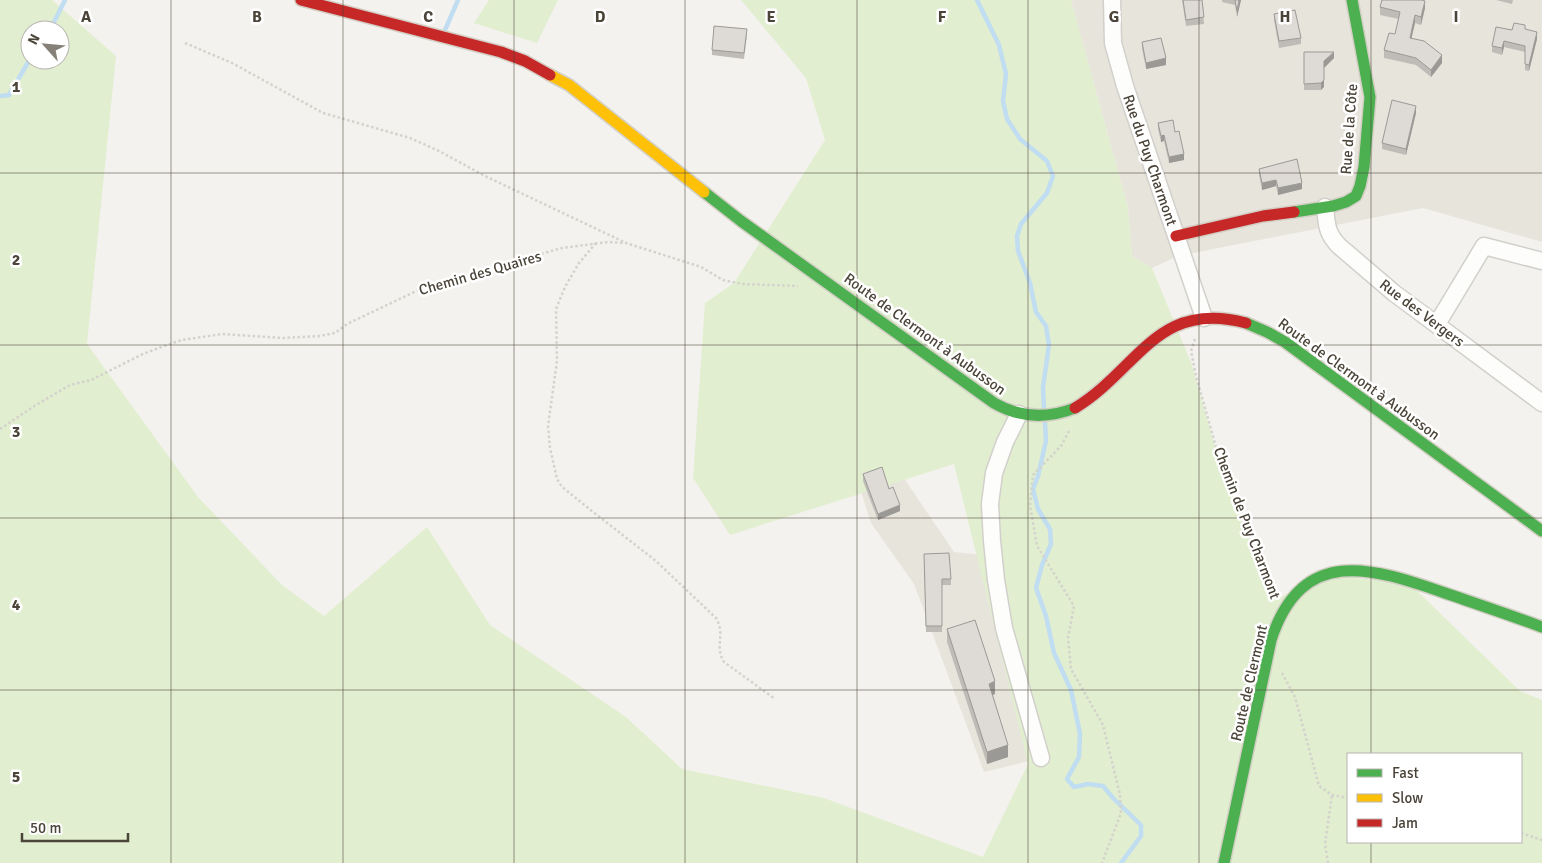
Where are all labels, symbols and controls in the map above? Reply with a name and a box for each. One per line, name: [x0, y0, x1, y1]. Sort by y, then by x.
text: A: [81, 7, 92, 27]
text: B: [252, 7, 262, 27]
text: C: [423, 7, 433, 27]
text: D: [595, 7, 606, 27]
text: E: [766, 7, 776, 27]
text: F: [938, 7, 947, 27]
text: G: [1109, 7, 1119, 27]
text: H: [1280, 7, 1290, 27]
text: I: [1453, 7, 1459, 27]
north arrow: [20, 20, 70, 70]
text: N: [24, 31, 44, 48]
text: 1: [12, 77, 21, 97]
street label: Rue de la Côte: [1337, 83, 1361, 175]
street label: Rue du Puy Charmont: [1119, 92, 1181, 228]
street label: Chemin des Quaires: [417, 247, 544, 299]
text: 2: [12, 250, 20, 270]
street label: Route de Clermont à Aubusson: [841, 269, 1009, 399]
street label: Rue des Vergers: [1376, 275, 1468, 351]
street label: Route de Clermont à Aubusson: [1275, 314, 1443, 444]
text: 3: [12, 422, 20, 442]
street label: Chemin de Puy Charmont: [1210, 444, 1284, 602]
text: 4: [12, 595, 21, 615]
street label: Route de Clermont: [1227, 623, 1271, 743]
legend: [1347, 753, 1522, 843]
text: Fast: [1392, 764, 1419, 782]
text: 5: [12, 767, 20, 787]
text: Slow: [1392, 789, 1423, 807]
scale bar: [22, 810, 129, 842]
text: Jam: [1392, 814, 1418, 832]
text: 50 m: [30, 819, 61, 837]

